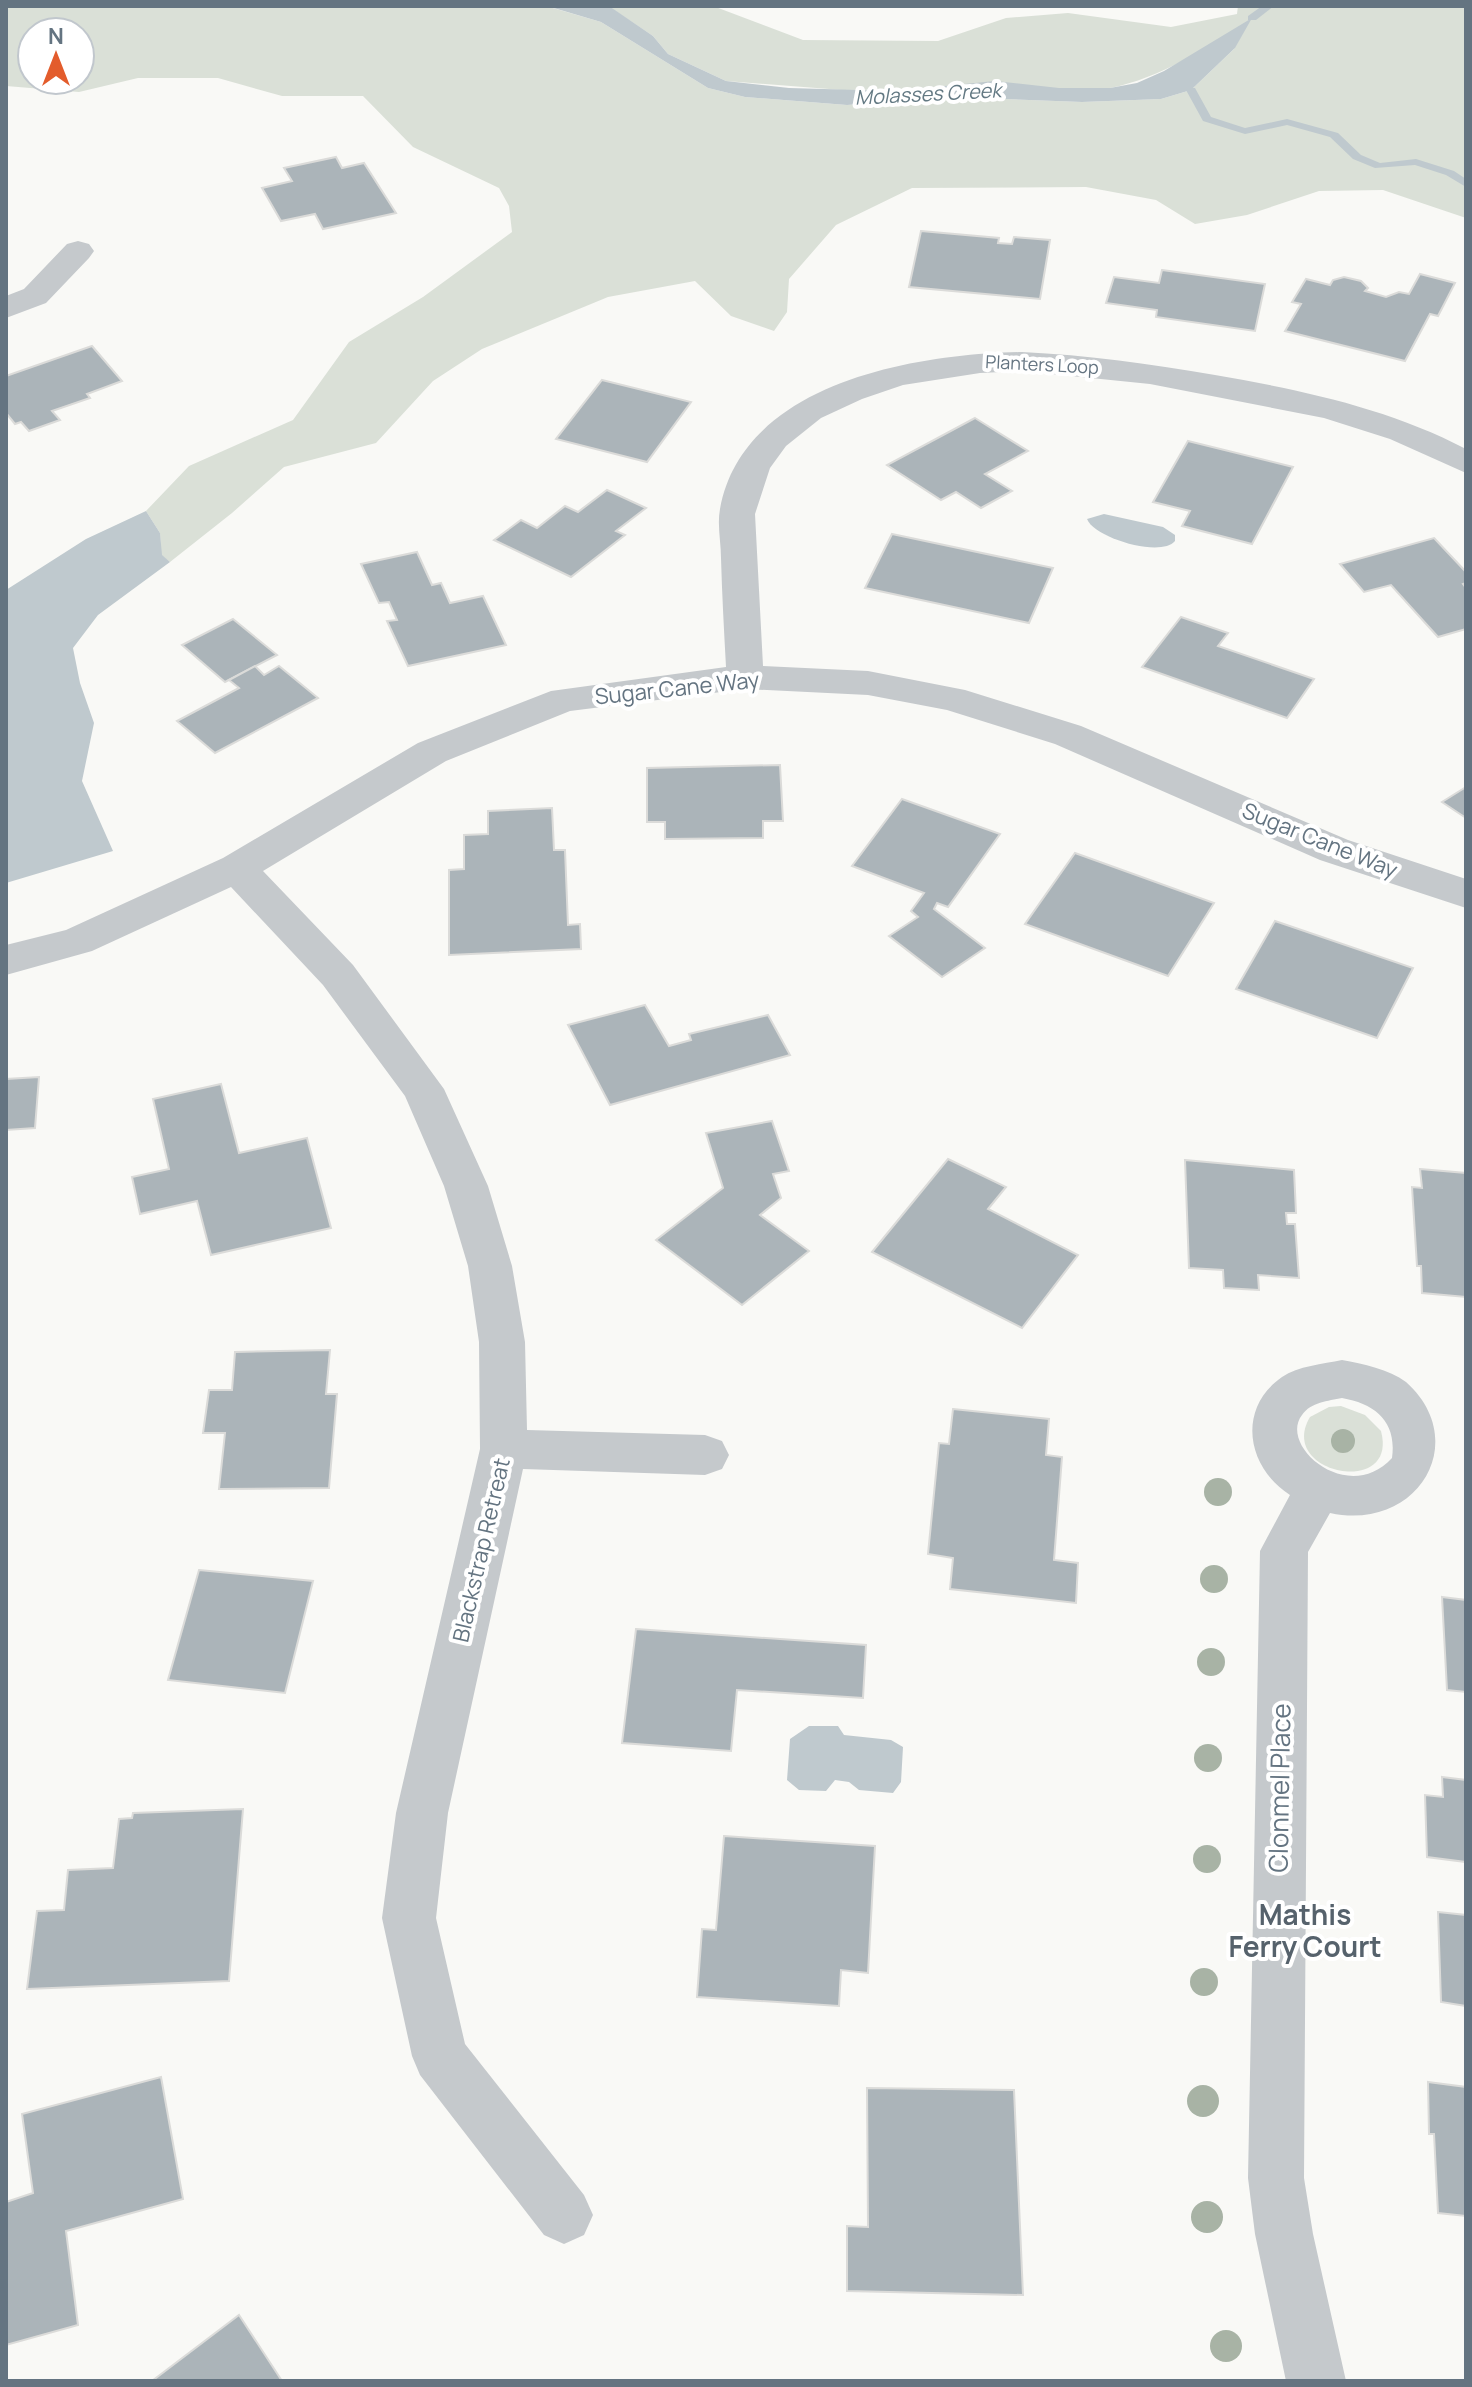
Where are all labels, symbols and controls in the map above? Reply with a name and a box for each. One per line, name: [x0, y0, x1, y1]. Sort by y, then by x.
north arrow: [16, 16, 96, 96]
text: N: [48, 21, 64, 51]
water label: Molasses Creek: [854, 76, 1005, 111]
street label: Planters Loop: [985, 349, 1099, 379]
street label: Sugar Cane Way: [593, 664, 761, 712]
street label: Sugar Cane Way: [1238, 795, 1403, 885]
street label: Blackstrap Retreat: [445, 1455, 517, 1645]
street label: Clonmel Place: [1260, 1703, 1298, 1873]
district label: Mathis Ferry Court: [1228, 1895, 1382, 1965]

